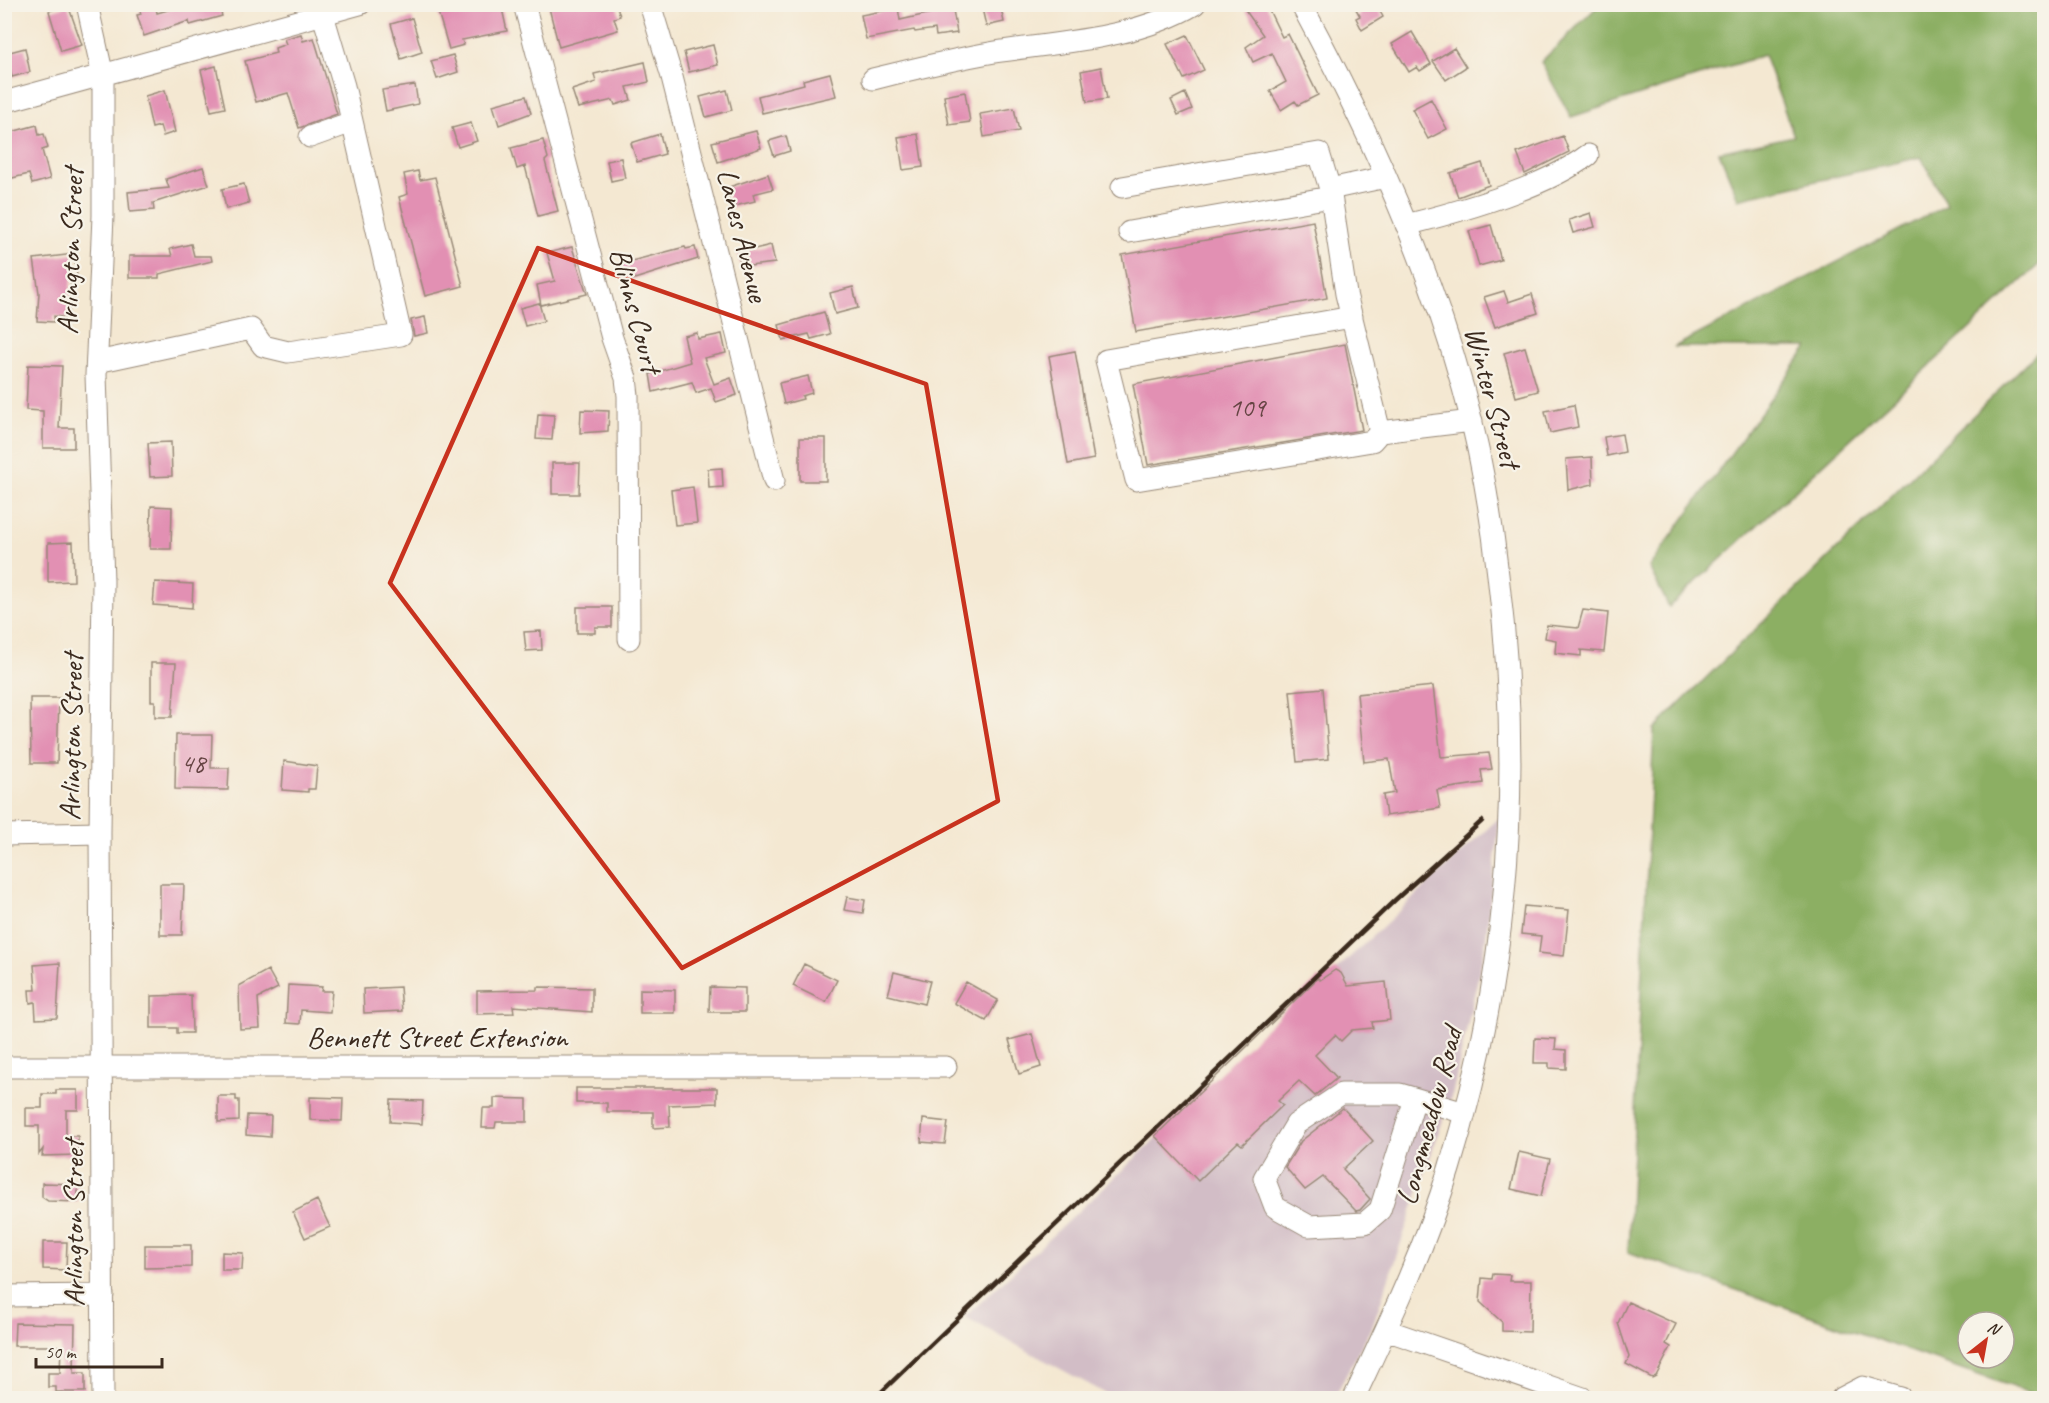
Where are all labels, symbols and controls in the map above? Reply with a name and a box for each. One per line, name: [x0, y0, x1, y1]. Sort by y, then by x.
street label: Arlington Street: [48, 163, 92, 335]
street label: Lanes Avenue: [708, 165, 778, 307]
street label: Blinns Court: [601, 243, 672, 380]
street label: Winter Street: [1456, 322, 1531, 476]
house number: 109: [1229, 390, 1267, 424]
street label: Arlington Street: [51, 649, 92, 821]
house number: 48: [181, 746, 208, 780]
street label: Bennett Street Extension: [307, 1018, 569, 1056]
street label: Longmeadow Road: [1387, 1019, 1472, 1209]
street label: Arlington Street: [54, 1135, 92, 1307]
north arrow: [1956, 1310, 2016, 1370]
text: N: [1984, 1317, 2005, 1341]
scale bar: [36, 1331, 162, 1369]
text: 50 m: [45, 1341, 78, 1363]

